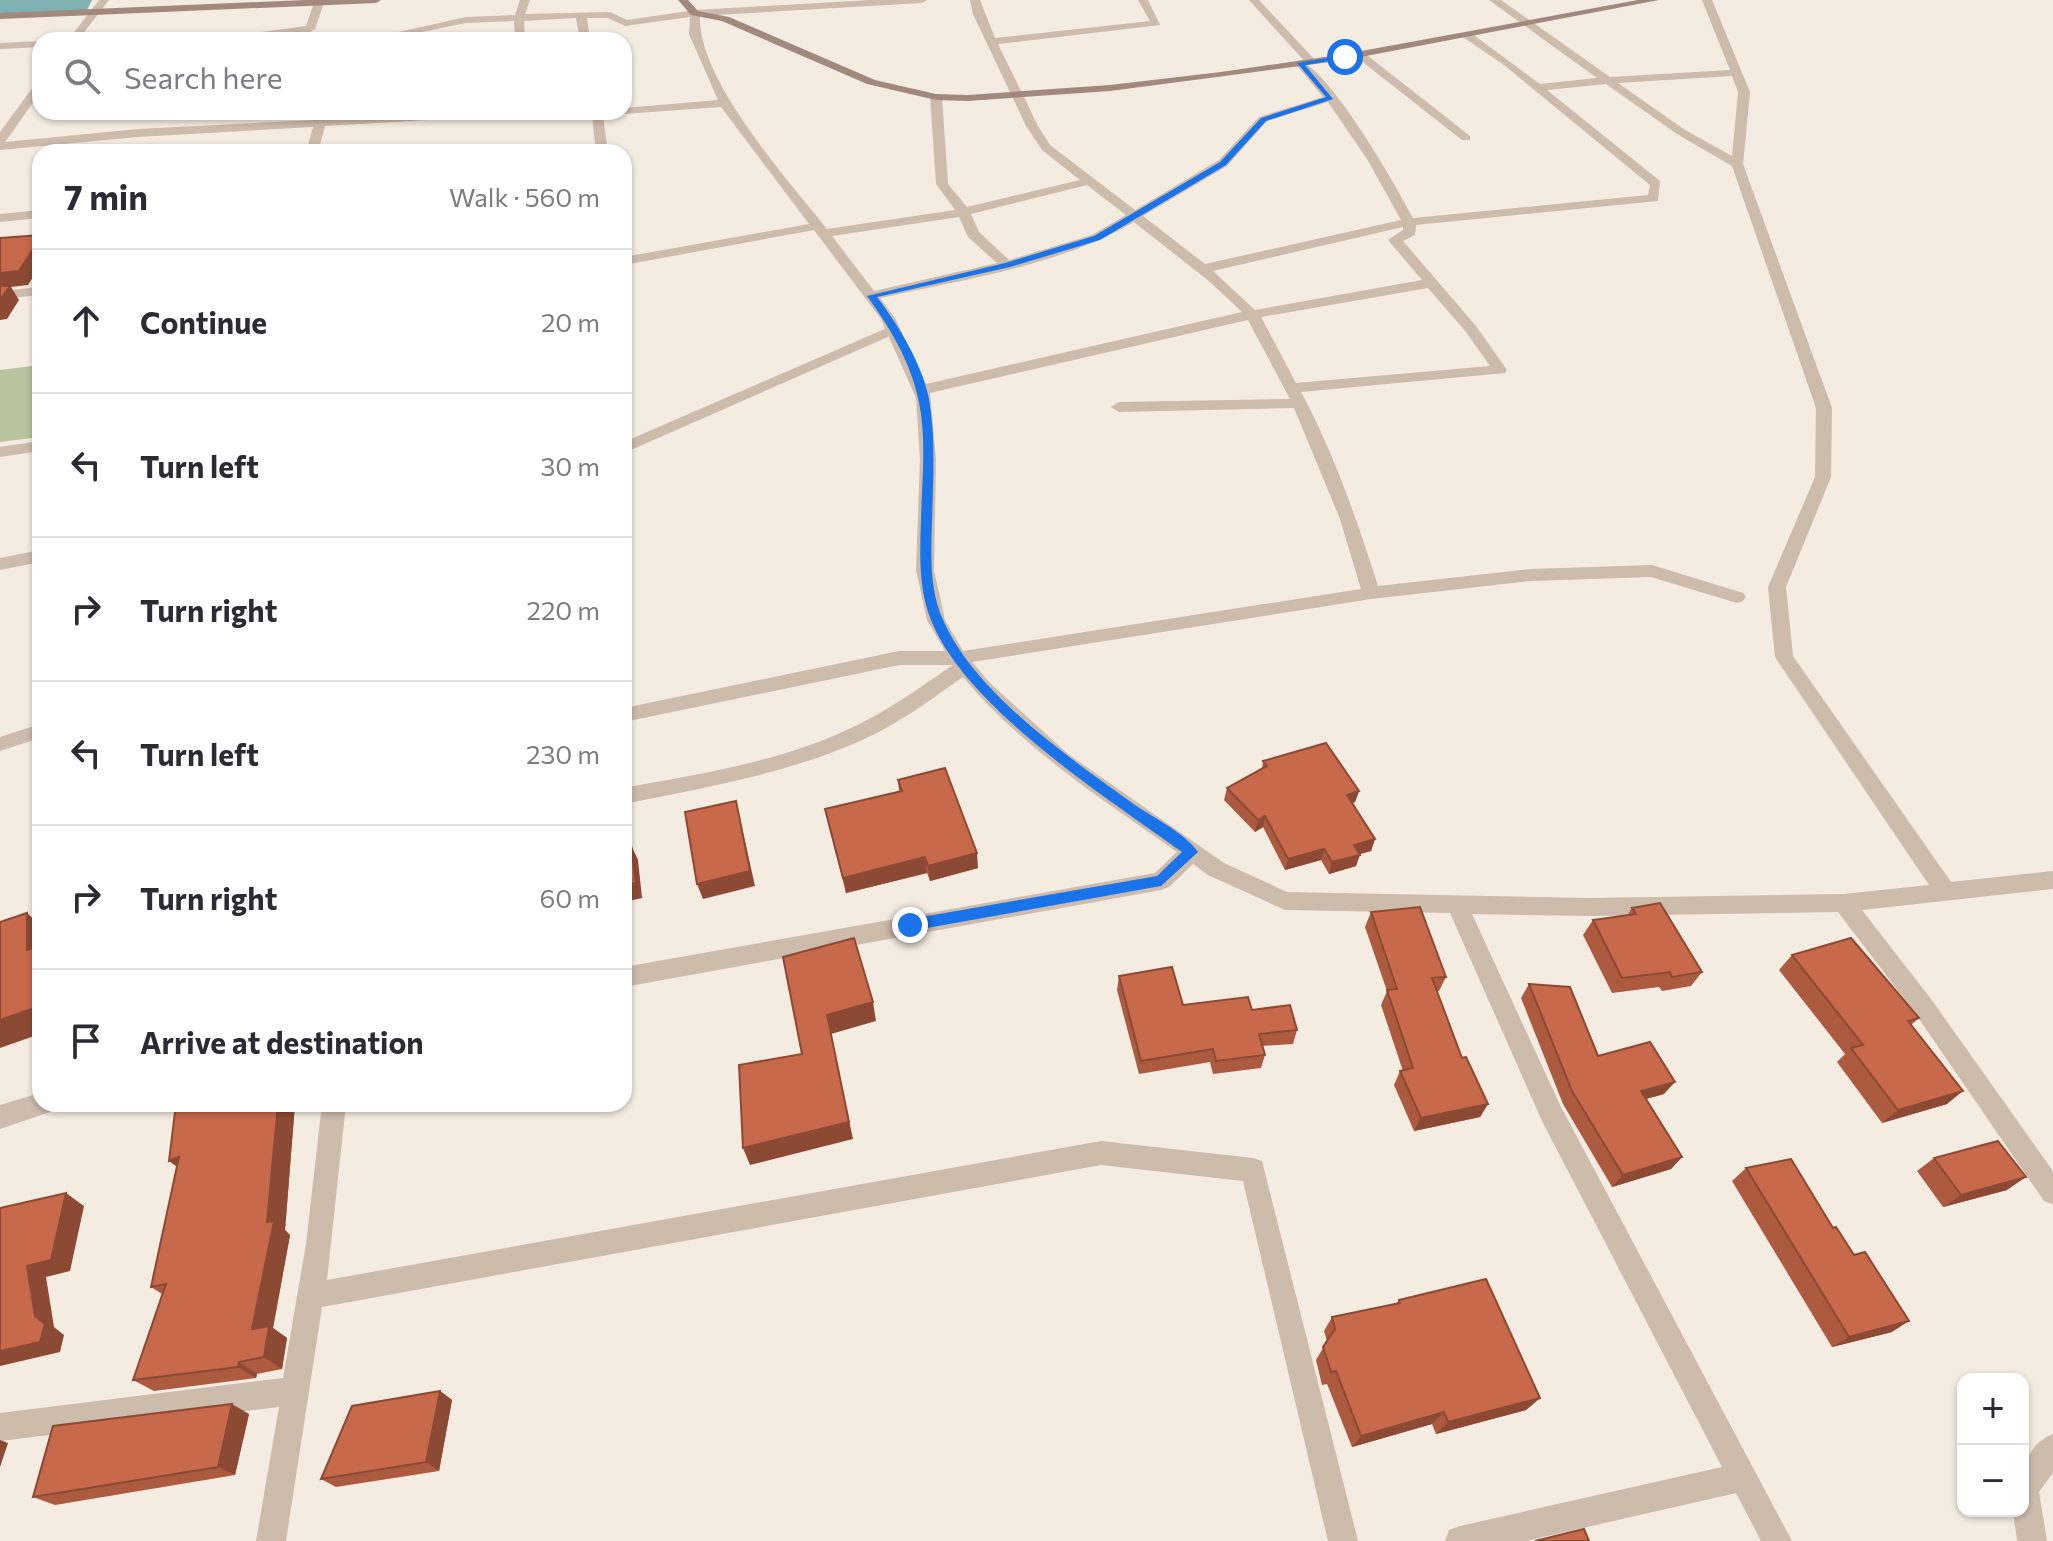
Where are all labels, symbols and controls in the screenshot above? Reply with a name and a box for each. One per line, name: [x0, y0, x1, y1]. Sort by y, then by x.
search box: [32, 32, 632, 120]
route start: [1327, 39, 1363, 75]
icon: search: [60, 54, 104, 98]
text: Search here: [124, 58, 283, 95]
text: 7 min: [64, 175, 148, 217]
text: Walk · 560 m: [449, 181, 600, 212]
icon: ahead: [64, 299, 108, 343]
text: Continue: [140, 303, 267, 340]
text: 20 m: [541, 306, 600, 337]
icon: left: [64, 443, 108, 487]
text: Turn left: [140, 447, 259, 484]
text: 30 m: [541, 450, 600, 481]
icon: right: [64, 587, 108, 631]
text: Turn right: [140, 591, 277, 628]
text: 220 m: [527, 594, 600, 625]
icon: left: [64, 731, 108, 775]
text: Turn left: [140, 735, 259, 772]
text: 230 m: [526, 738, 600, 769]
icon: right: [64, 875, 108, 919]
text: Turn right: [140, 879, 277, 916]
text: 60 m: [540, 882, 600, 913]
route end: [892, 907, 928, 943]
icon: arrive: [64, 1019, 108, 1063]
text: Arrive at destination: [140, 1023, 424, 1060]
map controls: [1957, 1373, 2029, 1517]
button: +: [1957, 1373, 2029, 1445]
button: −: [1957, 1445, 2029, 1517]

